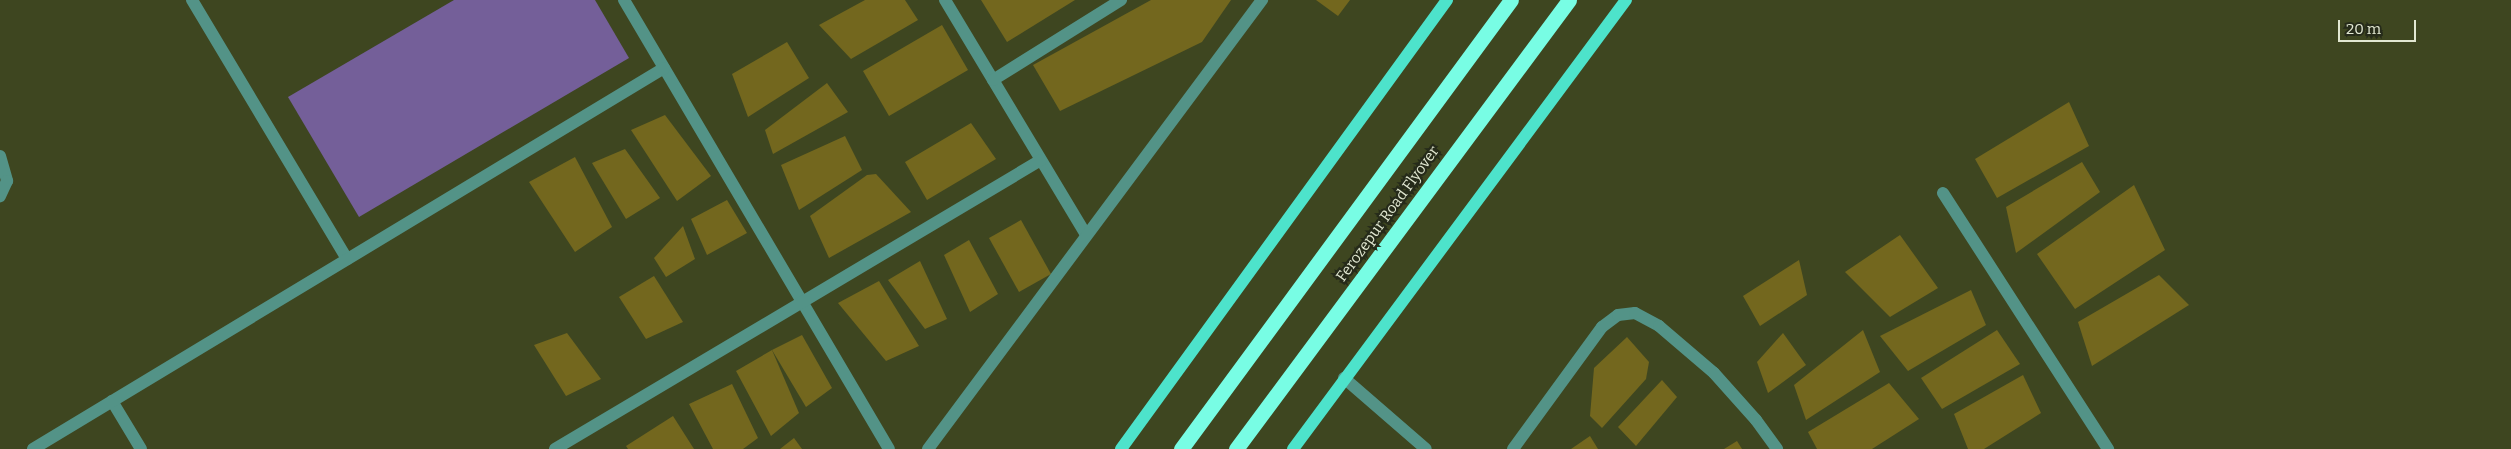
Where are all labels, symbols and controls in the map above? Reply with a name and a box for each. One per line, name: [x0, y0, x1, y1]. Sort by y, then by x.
scale bar: [2341, 10, 2418, 42]
text: 20 m: [2346, 20, 2381, 38]
street label: Ferozepur Road Flyover: [1333, 143, 1443, 285]

